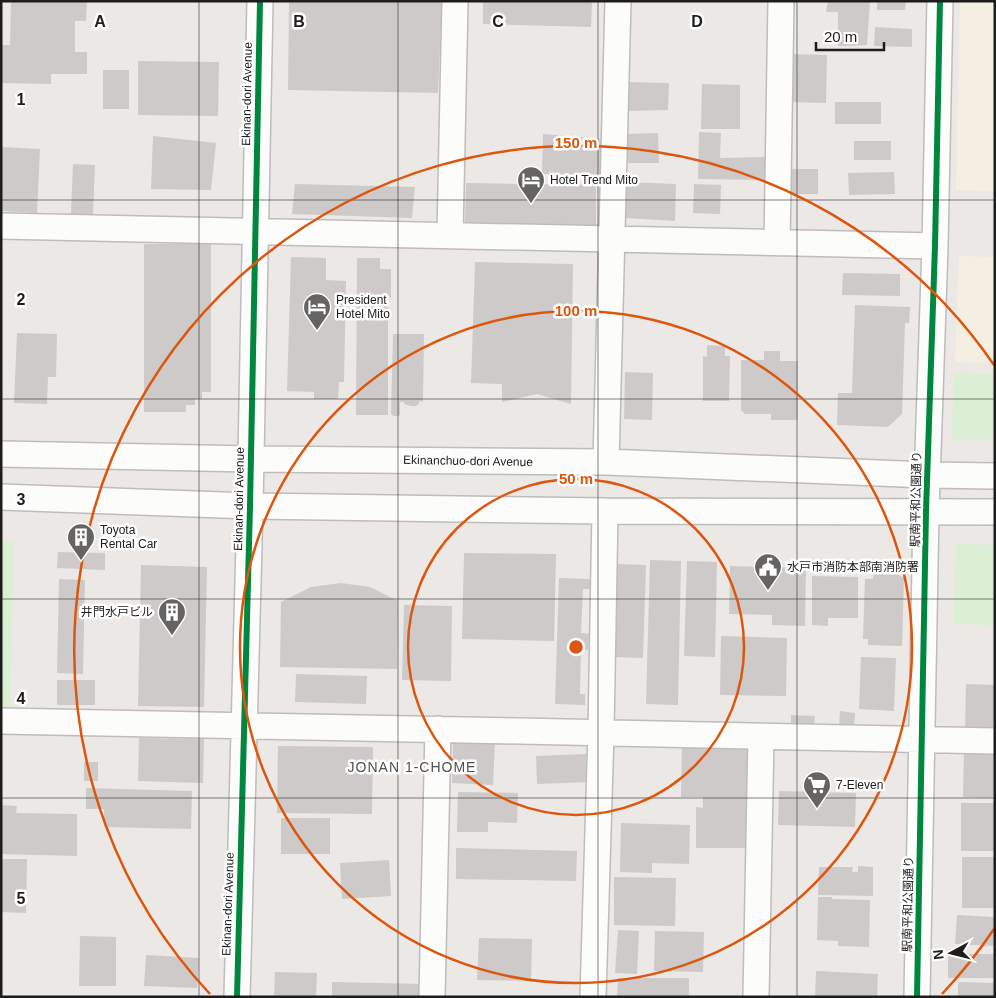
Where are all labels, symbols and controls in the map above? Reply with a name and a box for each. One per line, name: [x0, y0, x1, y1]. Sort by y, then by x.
text: A: [94, 13, 106, 30]
text: B: [293, 13, 305, 30]
text: C: [492, 13, 504, 30]
text: D: [691, 13, 703, 30]
scale bar: [816, 20, 884, 52]
text: 20 m: [824, 28, 857, 45]
street label: Ekinan-dori Avenue: [239, 42, 255, 146]
text: 1: [17, 91, 26, 108]
text: 150 m: [555, 134, 597, 151]
hotel icon: Hotel Trend Mito: [516, 165, 546, 204]
place label: Hotel Trend Mito: [550, 173, 638, 187]
text: 2: [17, 291, 26, 308]
hotel icon: President Hotel Mito: [302, 292, 332, 331]
place label: President Hotel Mito: [336, 293, 390, 321]
text: 100 m: [555, 302, 597, 319]
street label: Ekinan-dori Avenue: [231, 447, 247, 551]
street label: 駅南平和公園通り: [908, 451, 924, 547]
street label: Ekinanchuo-dori Avenue: [403, 453, 533, 469]
text: 50 m: [559, 470, 593, 487]
text: 3: [17, 491, 26, 508]
building icon: Toyota Rental Car: [66, 522, 96, 561]
place label: Toyota Rental Car: [100, 523, 157, 551]
public building icon: 水戸市消防本部南消防署: [753, 552, 783, 591]
place label: 水戸市消防本部南消防署: [787, 560, 919, 574]
building icon: 井門水戸ビル: [157, 597, 187, 636]
place label: 井門水戸ビル: [81, 605, 153, 619]
centre of rings: [567, 638, 585, 656]
text: 4: [17, 690, 26, 707]
district label: JONAN 1-CHOME: [348, 759, 476, 775]
supermarket icon: 7-Eleven: [802, 770, 832, 809]
place label: 7-Eleven: [836, 778, 883, 792]
street label: Ekinan-dori Avenue: [219, 852, 237, 956]
street label: 駅南平和公園通り: [900, 856, 916, 952]
text: 5: [17, 890, 26, 907]
north arrow: [926, 928, 976, 978]
text: N: [930, 949, 947, 961]

